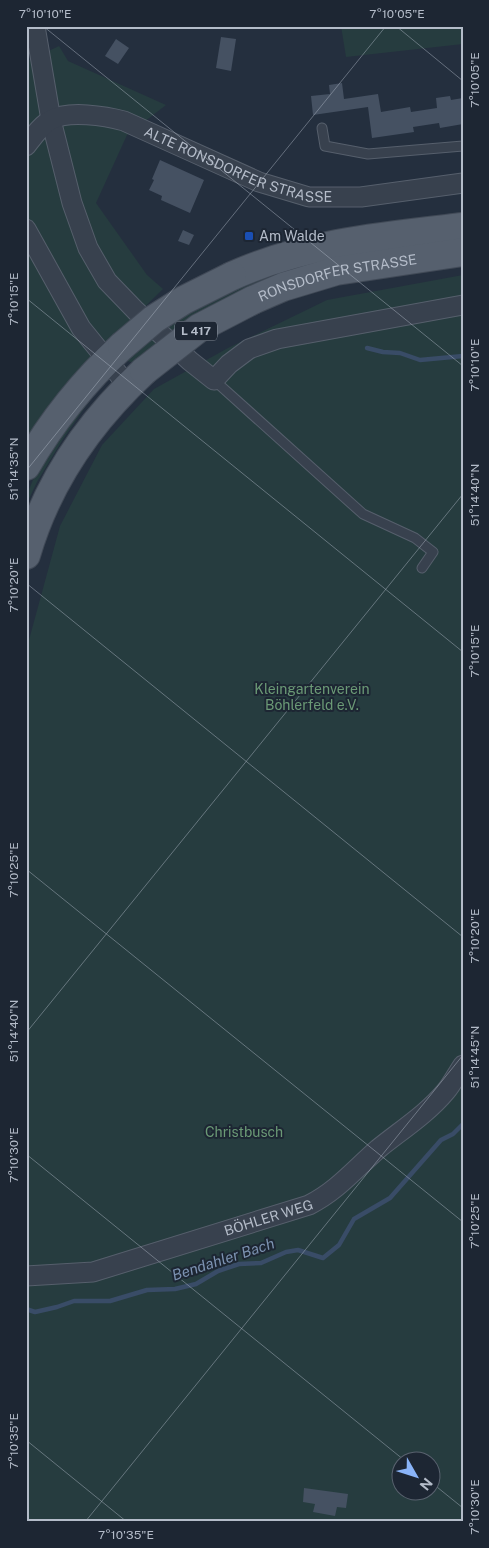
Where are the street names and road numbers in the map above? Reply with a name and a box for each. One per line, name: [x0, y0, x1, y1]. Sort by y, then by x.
street label: ALTE RONSDORFER STRASSE: [142, 123, 332, 205]
street label: RONSDORFER STRASSE: [256, 251, 418, 305]
road number: L 417: [175, 322, 217, 341]
street label: BÖHLER WEG: [222, 1196, 315, 1239]

